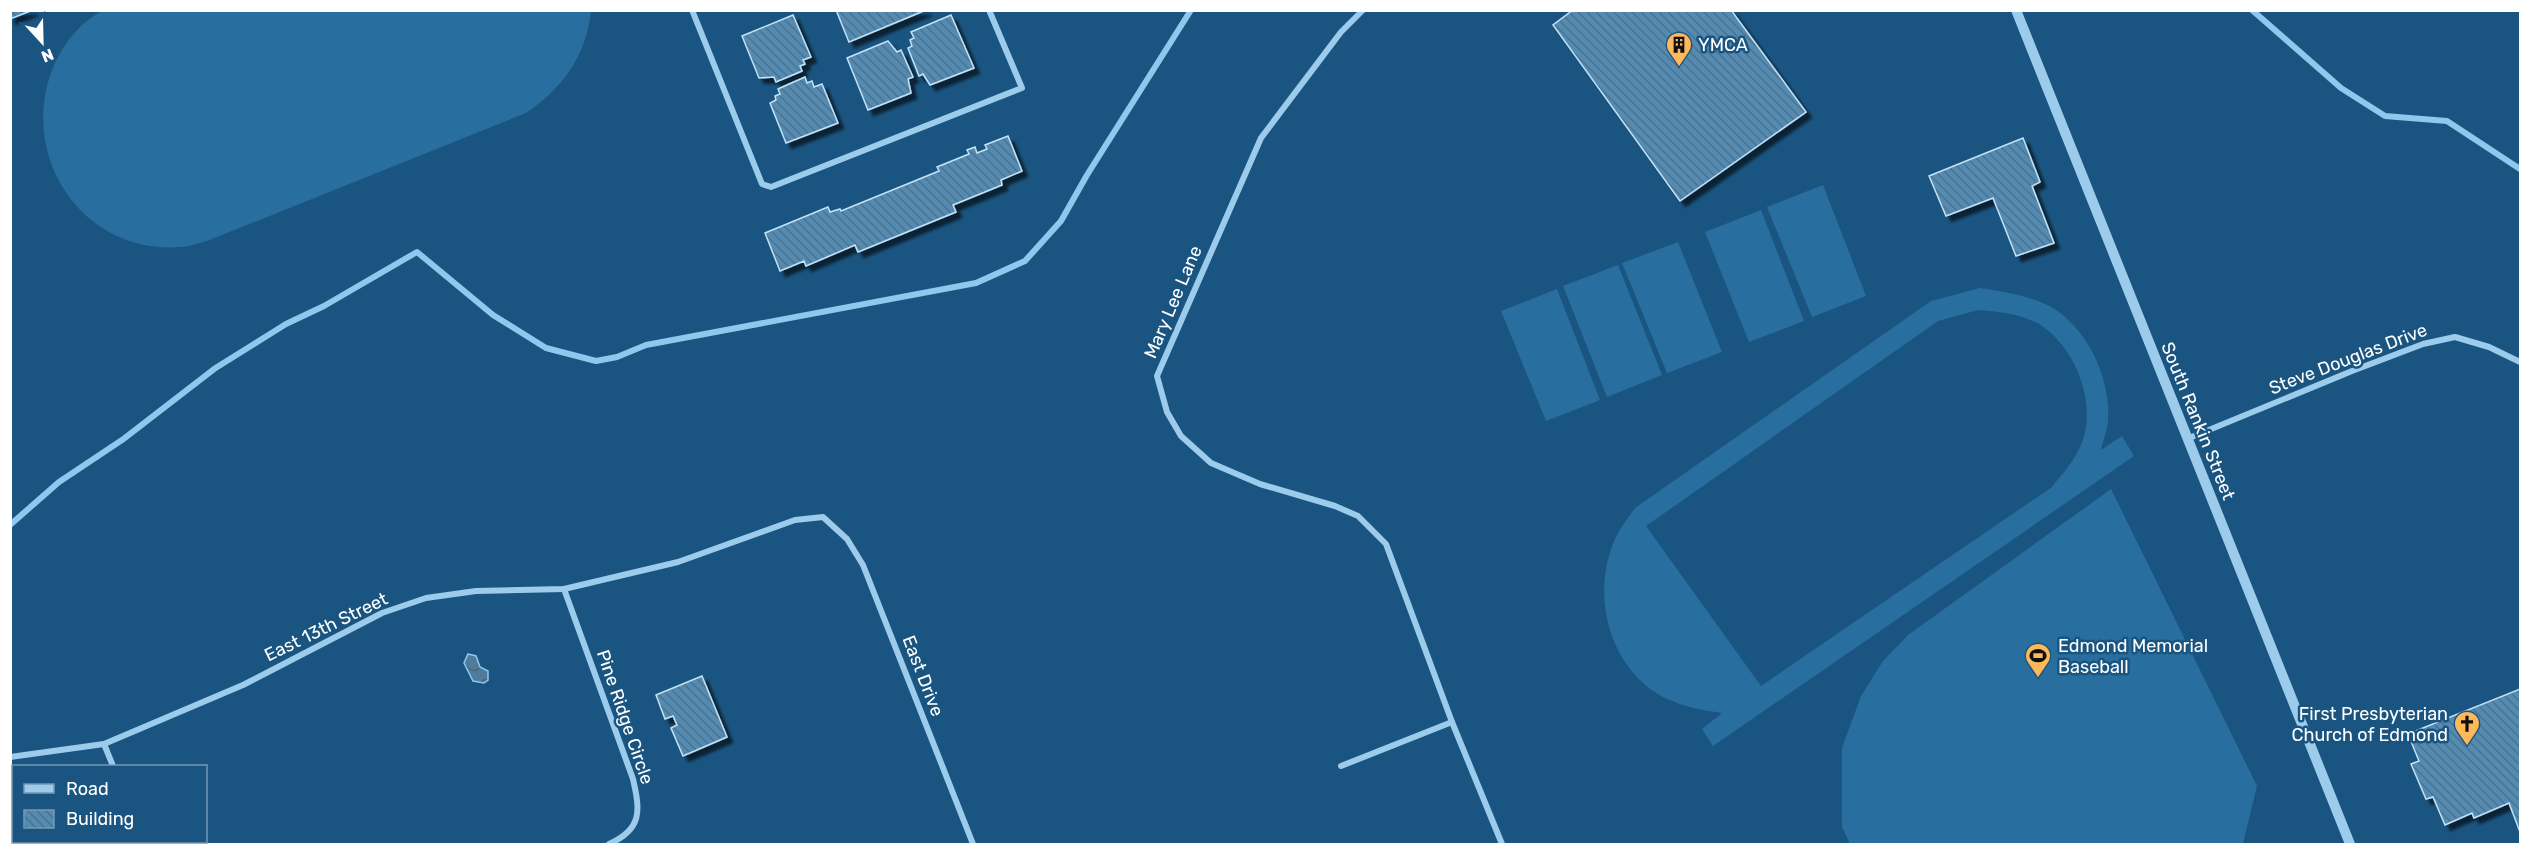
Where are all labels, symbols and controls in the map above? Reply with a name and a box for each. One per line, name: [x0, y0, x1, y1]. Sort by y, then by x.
north arrow: [12, 12, 72, 72]
building icon: YMCA: [1664, 30, 1694, 68]
place label: YMCA: [1698, 34, 1748, 56]
text: N: [39, 44, 56, 66]
street label: Mary Lee Lane: [1139, 242, 1207, 362]
street label: Steve Douglas Drive: [2266, 319, 2430, 399]
street label: South Rankin Street: [2156, 339, 2240, 503]
street label: East 13th Street: [261, 588, 391, 666]
street label: East Drive: [898, 632, 948, 720]
place label: Edmond Memorial Baseball: [2058, 635, 2208, 678]
sports icon: Edmond Memorial Baseball: [2023, 641, 2053, 679]
street label: Pine Ridge Circle: [592, 647, 658, 787]
place label: First Presbyterian Church of Edmond: [2292, 703, 2448, 746]
church icon: First Presbyterian Church of Edmond: [2452, 709, 2482, 747]
legend: [12, 765, 207, 843]
text: Road: [66, 778, 109, 800]
text: Building: [66, 808, 134, 830]

